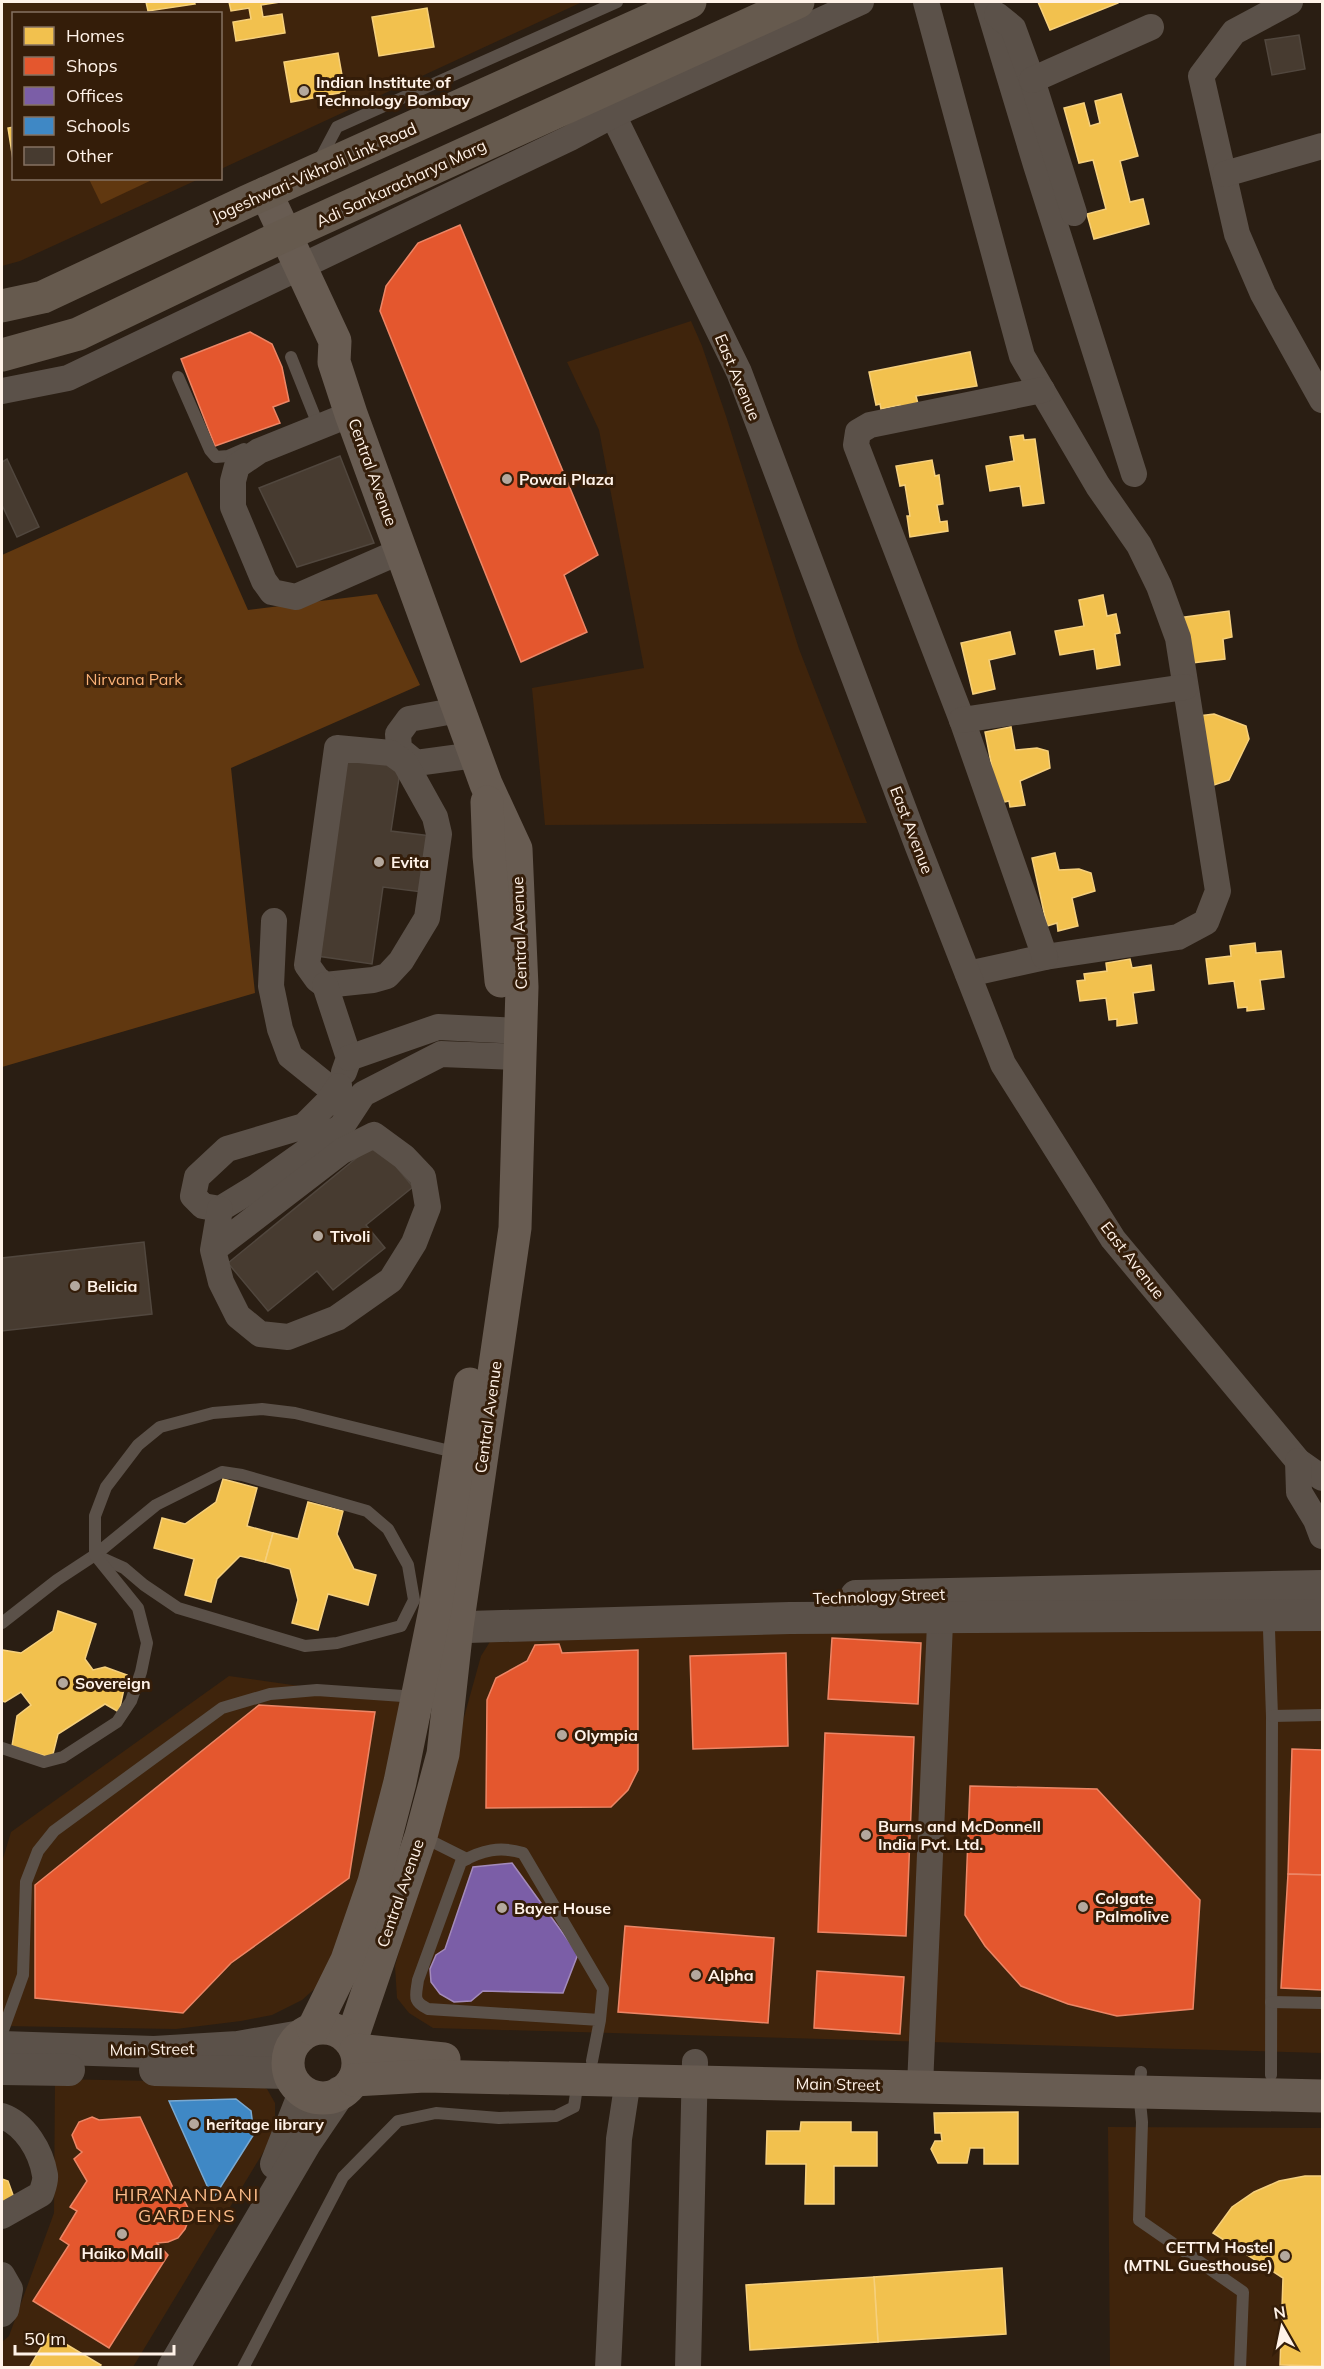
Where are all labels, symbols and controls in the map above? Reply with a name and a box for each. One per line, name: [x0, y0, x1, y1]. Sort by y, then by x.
legend: [12, 12, 222, 180]
text: Homes: [66, 24, 125, 47]
text: Shops: [66, 54, 118, 77]
place label: Indian Institute of Technology Bombay: [316, 72, 471, 110]
text: Offices: [66, 84, 124, 107]
marker: Indian Institute of Technology Bombay: [297, 84, 311, 98]
text: Schools: [66, 114, 131, 137]
street label: Jogeshwari-Vikhroli Link Road: [209, 118, 419, 226]
street label: Adi Sankaracharya Marg: [313, 135, 489, 231]
text: Other: [66, 144, 114, 167]
street label: East Avenue: [711, 331, 765, 423]
street label: Central Avenue: [344, 415, 402, 529]
place label: Powai Plaza: [519, 469, 614, 489]
marker: Powai Plaza: [500, 472, 514, 486]
park label: Nirvana Park: [86, 669, 183, 689]
street label: East Avenue: [886, 783, 938, 877]
place label: Evita: [391, 852, 429, 872]
marker: Evita: [372, 855, 386, 869]
street label: Central Avenue: [507, 876, 531, 990]
street label: East Avenue: [1097, 1217, 1169, 1303]
place label: Tivoli: [330, 1226, 370, 1246]
marker: Tivoli: [311, 1229, 325, 1243]
place label: Belicia: [87, 1276, 137, 1296]
marker: Belicia: [68, 1279, 82, 1293]
street label: Central Avenue: [470, 1360, 506, 1474]
street label: Technology Street: [812, 1584, 946, 1608]
place label: Sovereign: [75, 1673, 151, 1693]
marker: Sovereign: [56, 1676, 70, 1690]
place label: Olympia: [574, 1725, 638, 1745]
marker: Olympia: [555, 1728, 569, 1742]
place label: Burns and McDonnell India Pvt. Ltd.: [878, 1816, 1041, 1854]
marker: Burns and McDonnell India Pvt. Ltd.: [859, 1828, 873, 1842]
street label: Central Avenue: [372, 1836, 428, 1950]
place label: Colgate Palmolive: [1095, 1888, 1169, 1926]
place label: Bayer House: [514, 1898, 611, 1918]
marker: Colgate Palmolive: [1076, 1900, 1090, 1914]
marker: Bayer House: [495, 1901, 509, 1915]
place label: Alpha: [708, 1965, 754, 1985]
marker: Alpha: [689, 1968, 703, 1982]
street label: Main Street: [109, 2038, 195, 2060]
street label: Main Street: [795, 2073, 881, 2095]
place label: heritage library: [206, 2114, 324, 2134]
marker: heritage library: [187, 2117, 201, 2131]
district label: HIRANANDANI GARDENS: [114, 2183, 260, 2227]
marker: Haiko Mall: [115, 2227, 129, 2241]
place label: CETTM Hostel (MTNL Guesthouse): [1123, 2237, 1273, 2275]
place label: Haiko Mall: [81, 2243, 163, 2263]
marker: CETTM Hostel (MTNL Guesthouse): [1278, 2249, 1292, 2263]
north arrow: [1252, 2297, 1312, 2357]
text: N: [1272, 2301, 1287, 2323]
scale bar: [15, 2318, 174, 2356]
text: 50 m: [24, 2327, 66, 2350]

